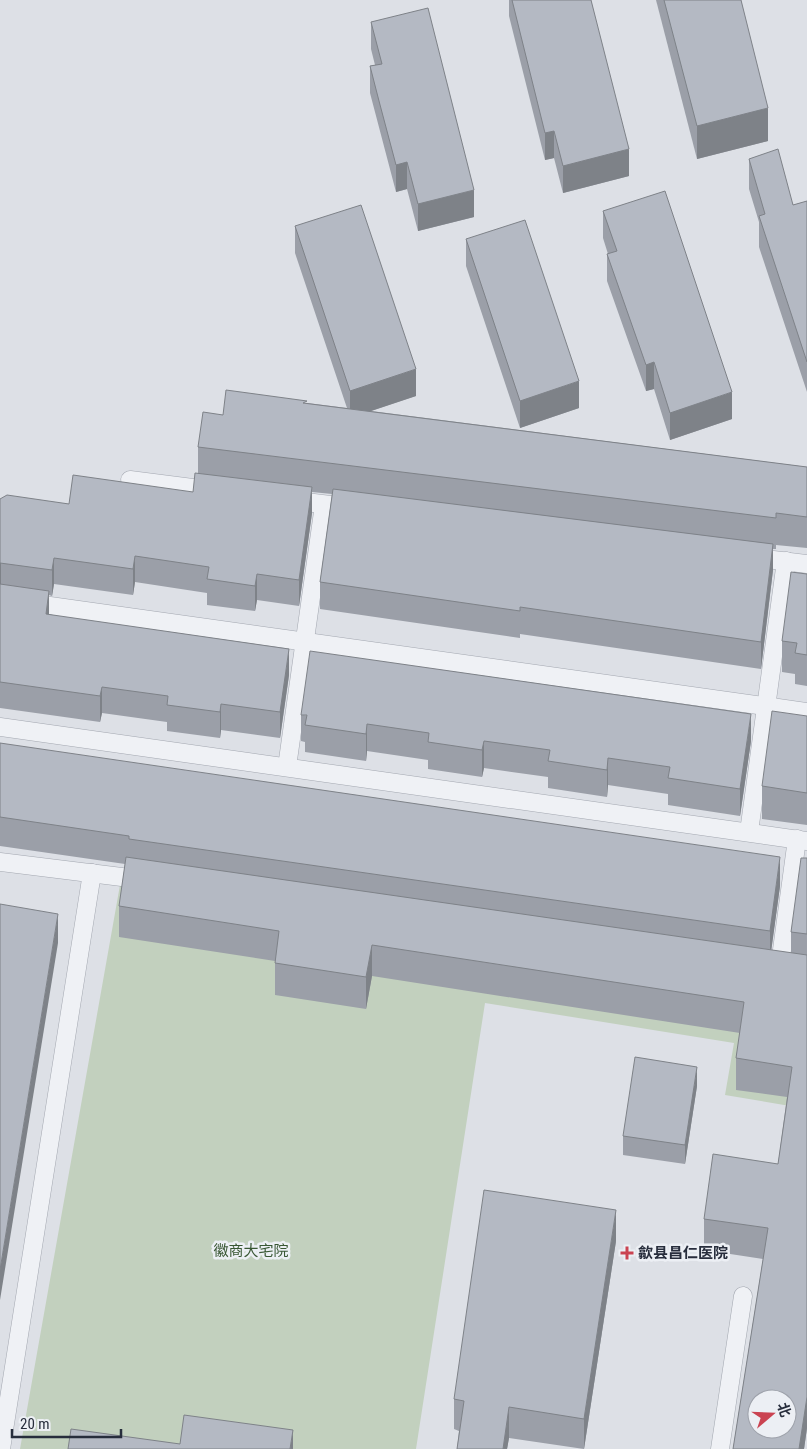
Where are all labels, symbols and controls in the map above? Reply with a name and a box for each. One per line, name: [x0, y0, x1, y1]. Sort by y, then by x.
park label: 徽商大宅院: [213, 1242, 289, 1260]
place label: 歙县昌仁医院: [638, 1244, 728, 1262]
marker: 歙县昌仁医院: [620, 1246, 634, 1260]
north arrow: [747, 1389, 797, 1439]
text: 北: [774, 1401, 794, 1419]
scale bar: [12, 1406, 121, 1438]
text: 20 m: [20, 1415, 50, 1433]

